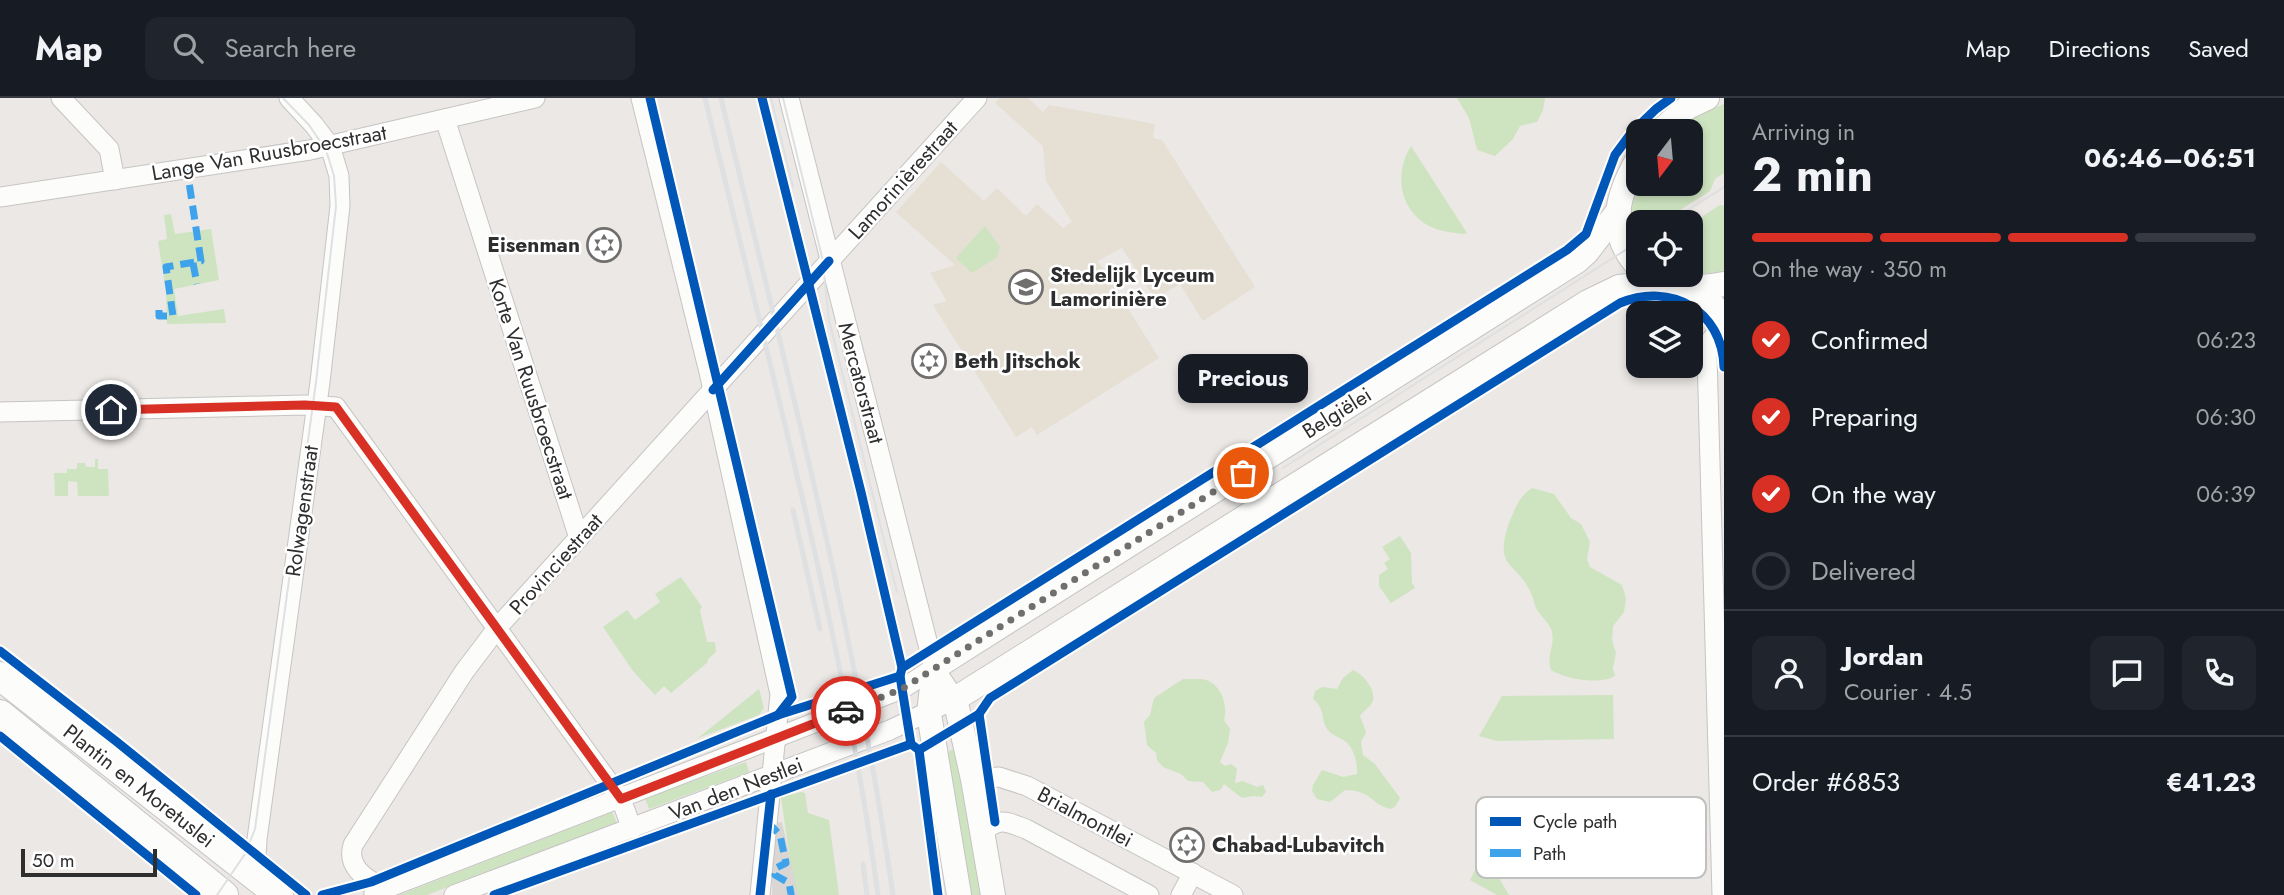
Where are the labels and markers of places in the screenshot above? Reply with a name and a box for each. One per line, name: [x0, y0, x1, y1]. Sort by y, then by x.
synagogue icon: Eisenman: [585, 226, 623, 264]
place label: Eisenman: [487, 230, 580, 260]
place label: Stedelijk Lyceum Lamorinière: [1050, 260, 1215, 314]
school or university icon: Stedelijk Lyceum Lamorinière: [1007, 268, 1045, 306]
synagogue icon: Beth Jitschok: [910, 342, 948, 380]
place label: Beth Jitschok: [954, 346, 1081, 376]
callout: Precious: [1178, 354, 1308, 403]
pin: [81, 380, 141, 440]
pin: [1213, 443, 1273, 503]
synagogue icon: Chabad-Lubavitch: [1168, 826, 1206, 864]
place label: Chabad-Lubavitch: [1212, 830, 1385, 860]

